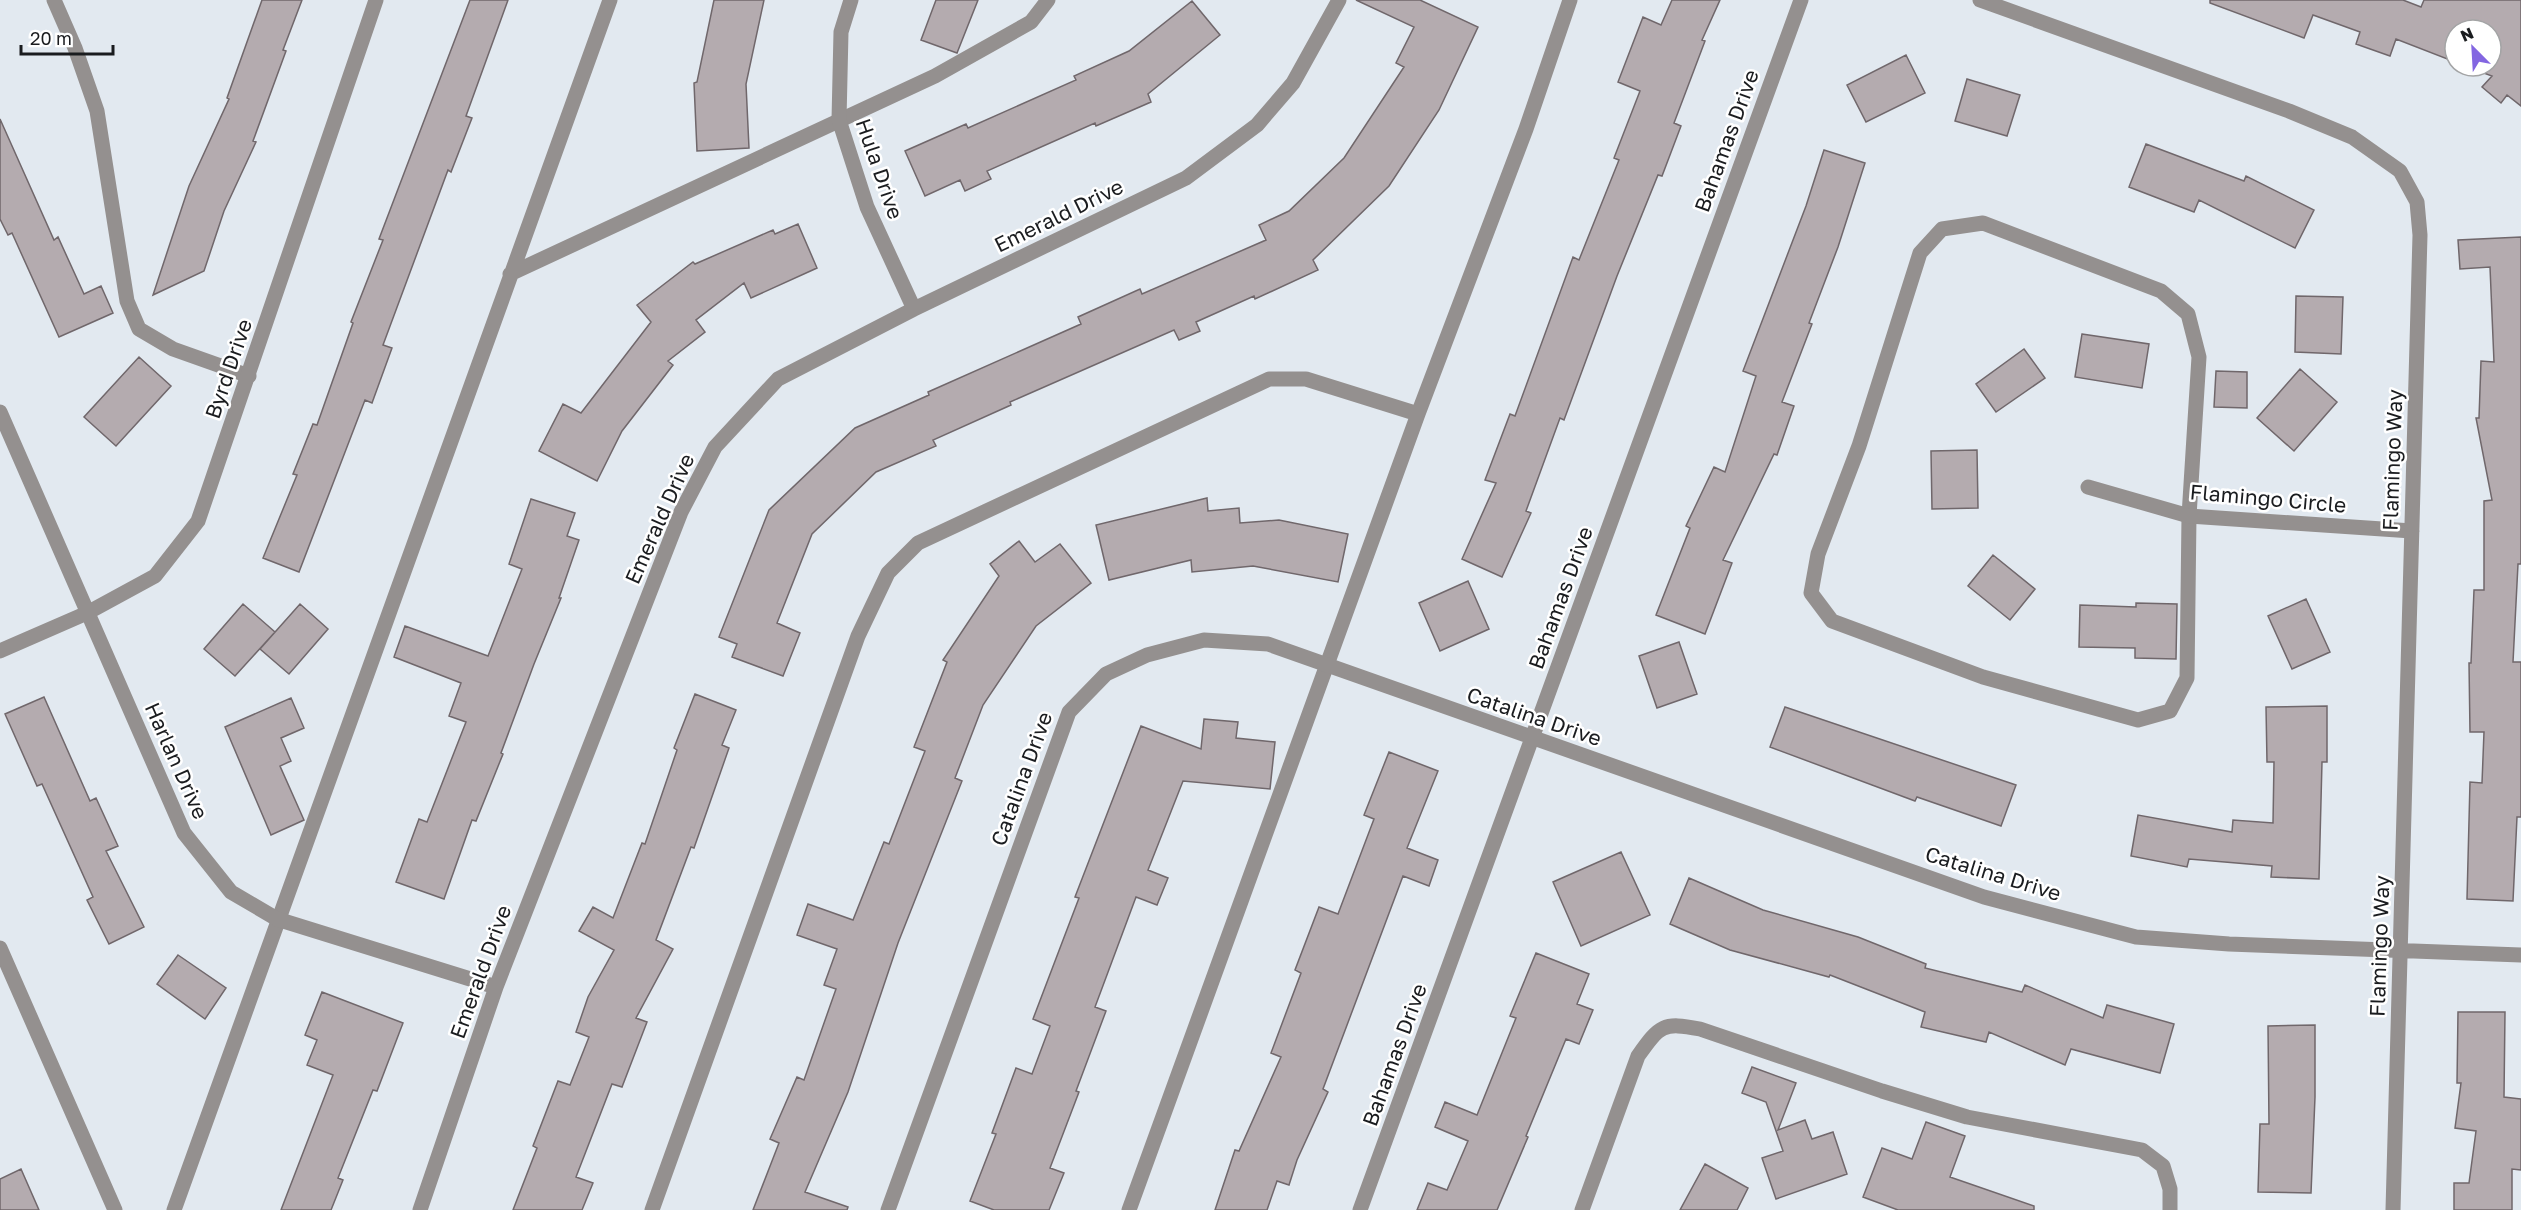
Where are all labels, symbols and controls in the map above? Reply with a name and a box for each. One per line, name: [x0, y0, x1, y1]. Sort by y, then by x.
scale bar: [21, 18, 112, 56]
north arrow: [2443, 18, 2503, 78]
text: N: [2457, 23, 2477, 46]
text: 20 m: [30, 27, 72, 49]
street label: Bahamas Drive: [1688, 66, 1764, 215]
street label: Hula Drive: [851, 115, 909, 222]
street label: Emerald Drive: [990, 173, 1127, 258]
street label: Byrd Drive: [199, 315, 257, 422]
street label: Flamingo Way: [2377, 389, 2407, 531]
street label: Emerald Drive: [619, 449, 699, 588]
street label: Flamingo Circle: [2189, 478, 2347, 518]
street label: Bahamas Drive: [1522, 523, 1598, 672]
street label: Catalina Drive: [1464, 681, 1605, 751]
street label: Harlan Drive: [140, 698, 214, 823]
street label: Catalina Drive: [985, 708, 1057, 849]
street label: Catalina Drive: [1922, 840, 2064, 906]
street label: Flamingo Way: [2364, 875, 2394, 1017]
street label: Emerald Drive: [444, 901, 516, 1042]
street label: Bahamas Drive: [1356, 980, 1432, 1129]

